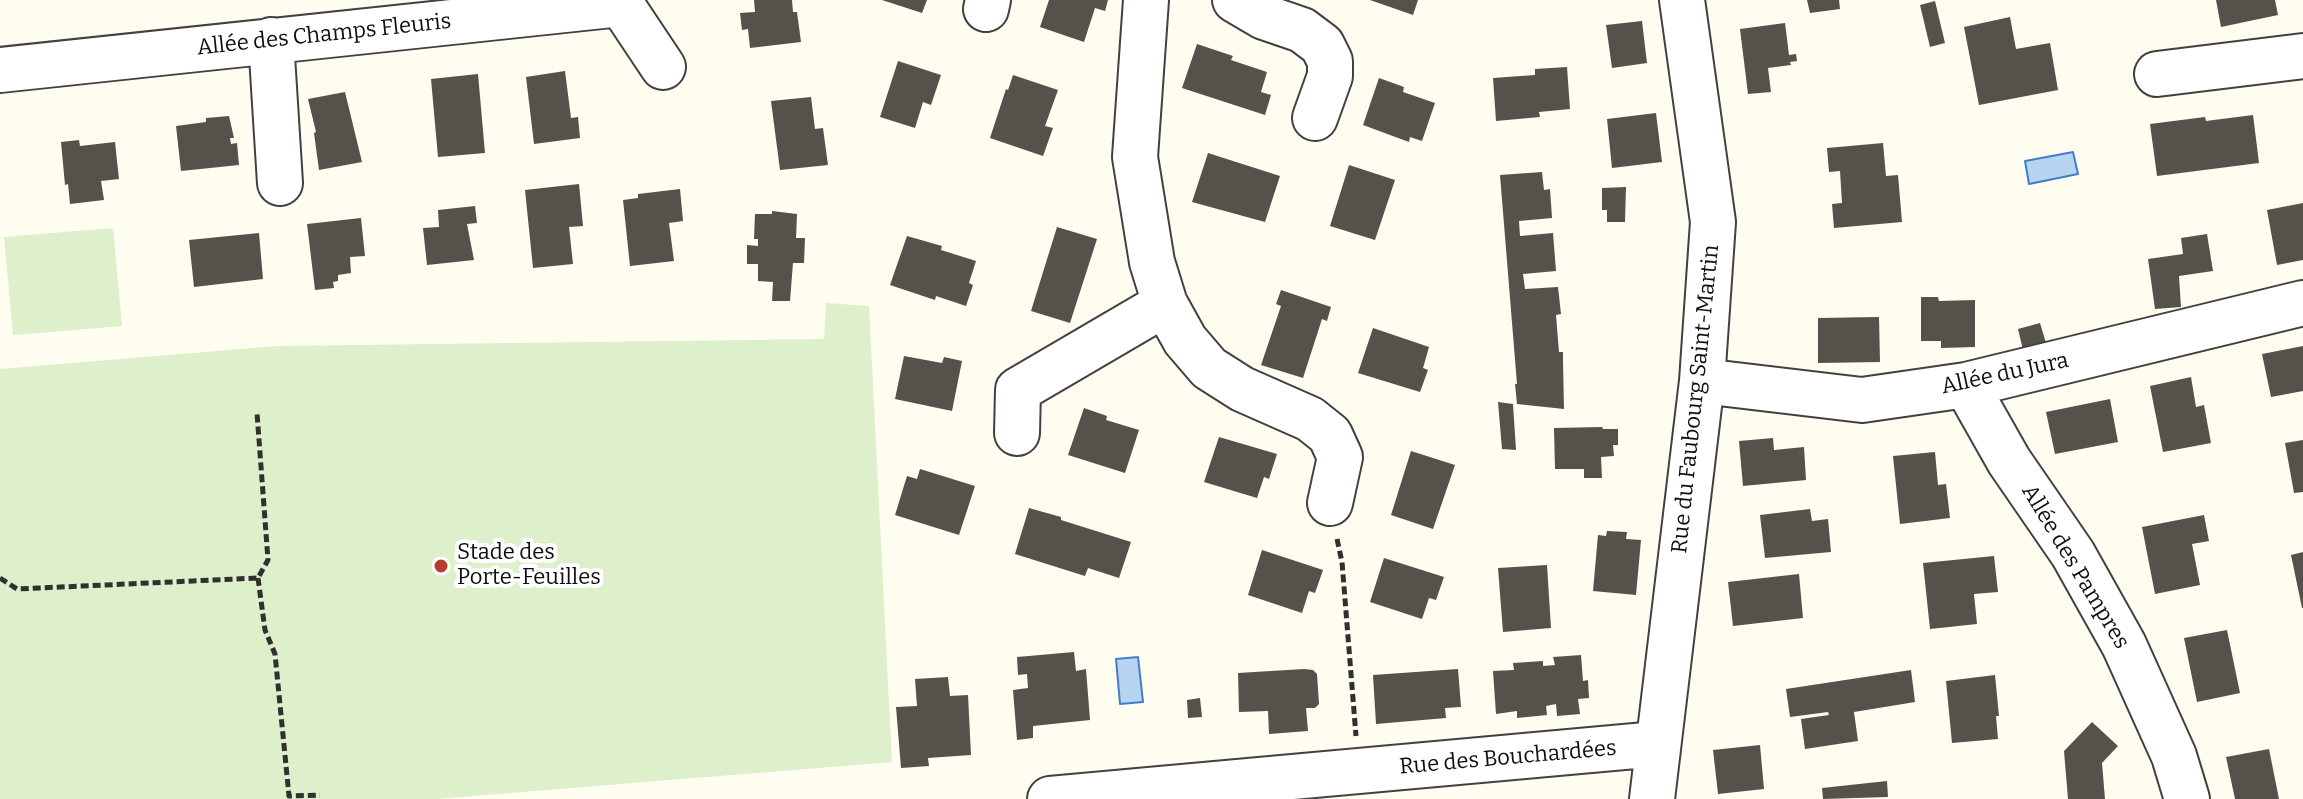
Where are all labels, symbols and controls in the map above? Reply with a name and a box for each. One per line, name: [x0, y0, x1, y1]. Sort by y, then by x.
street label: Allée des Champs Fleuris: [196, 9, 452, 61]
street label: Rue du Faubourg Saint-Martin: [1667, 243, 1725, 555]
street label: Allée du Jura: [1939, 348, 2071, 400]
street label: Allée des Pampres: [2016, 480, 2134, 654]
place label: Stade des Porte-Feuilles: [457, 540, 601, 592]
marker: Stade des Porte-Feuilles: [432, 557, 450, 575]
street label: Rue des Bouchardées: [1398, 735, 1618, 781]

